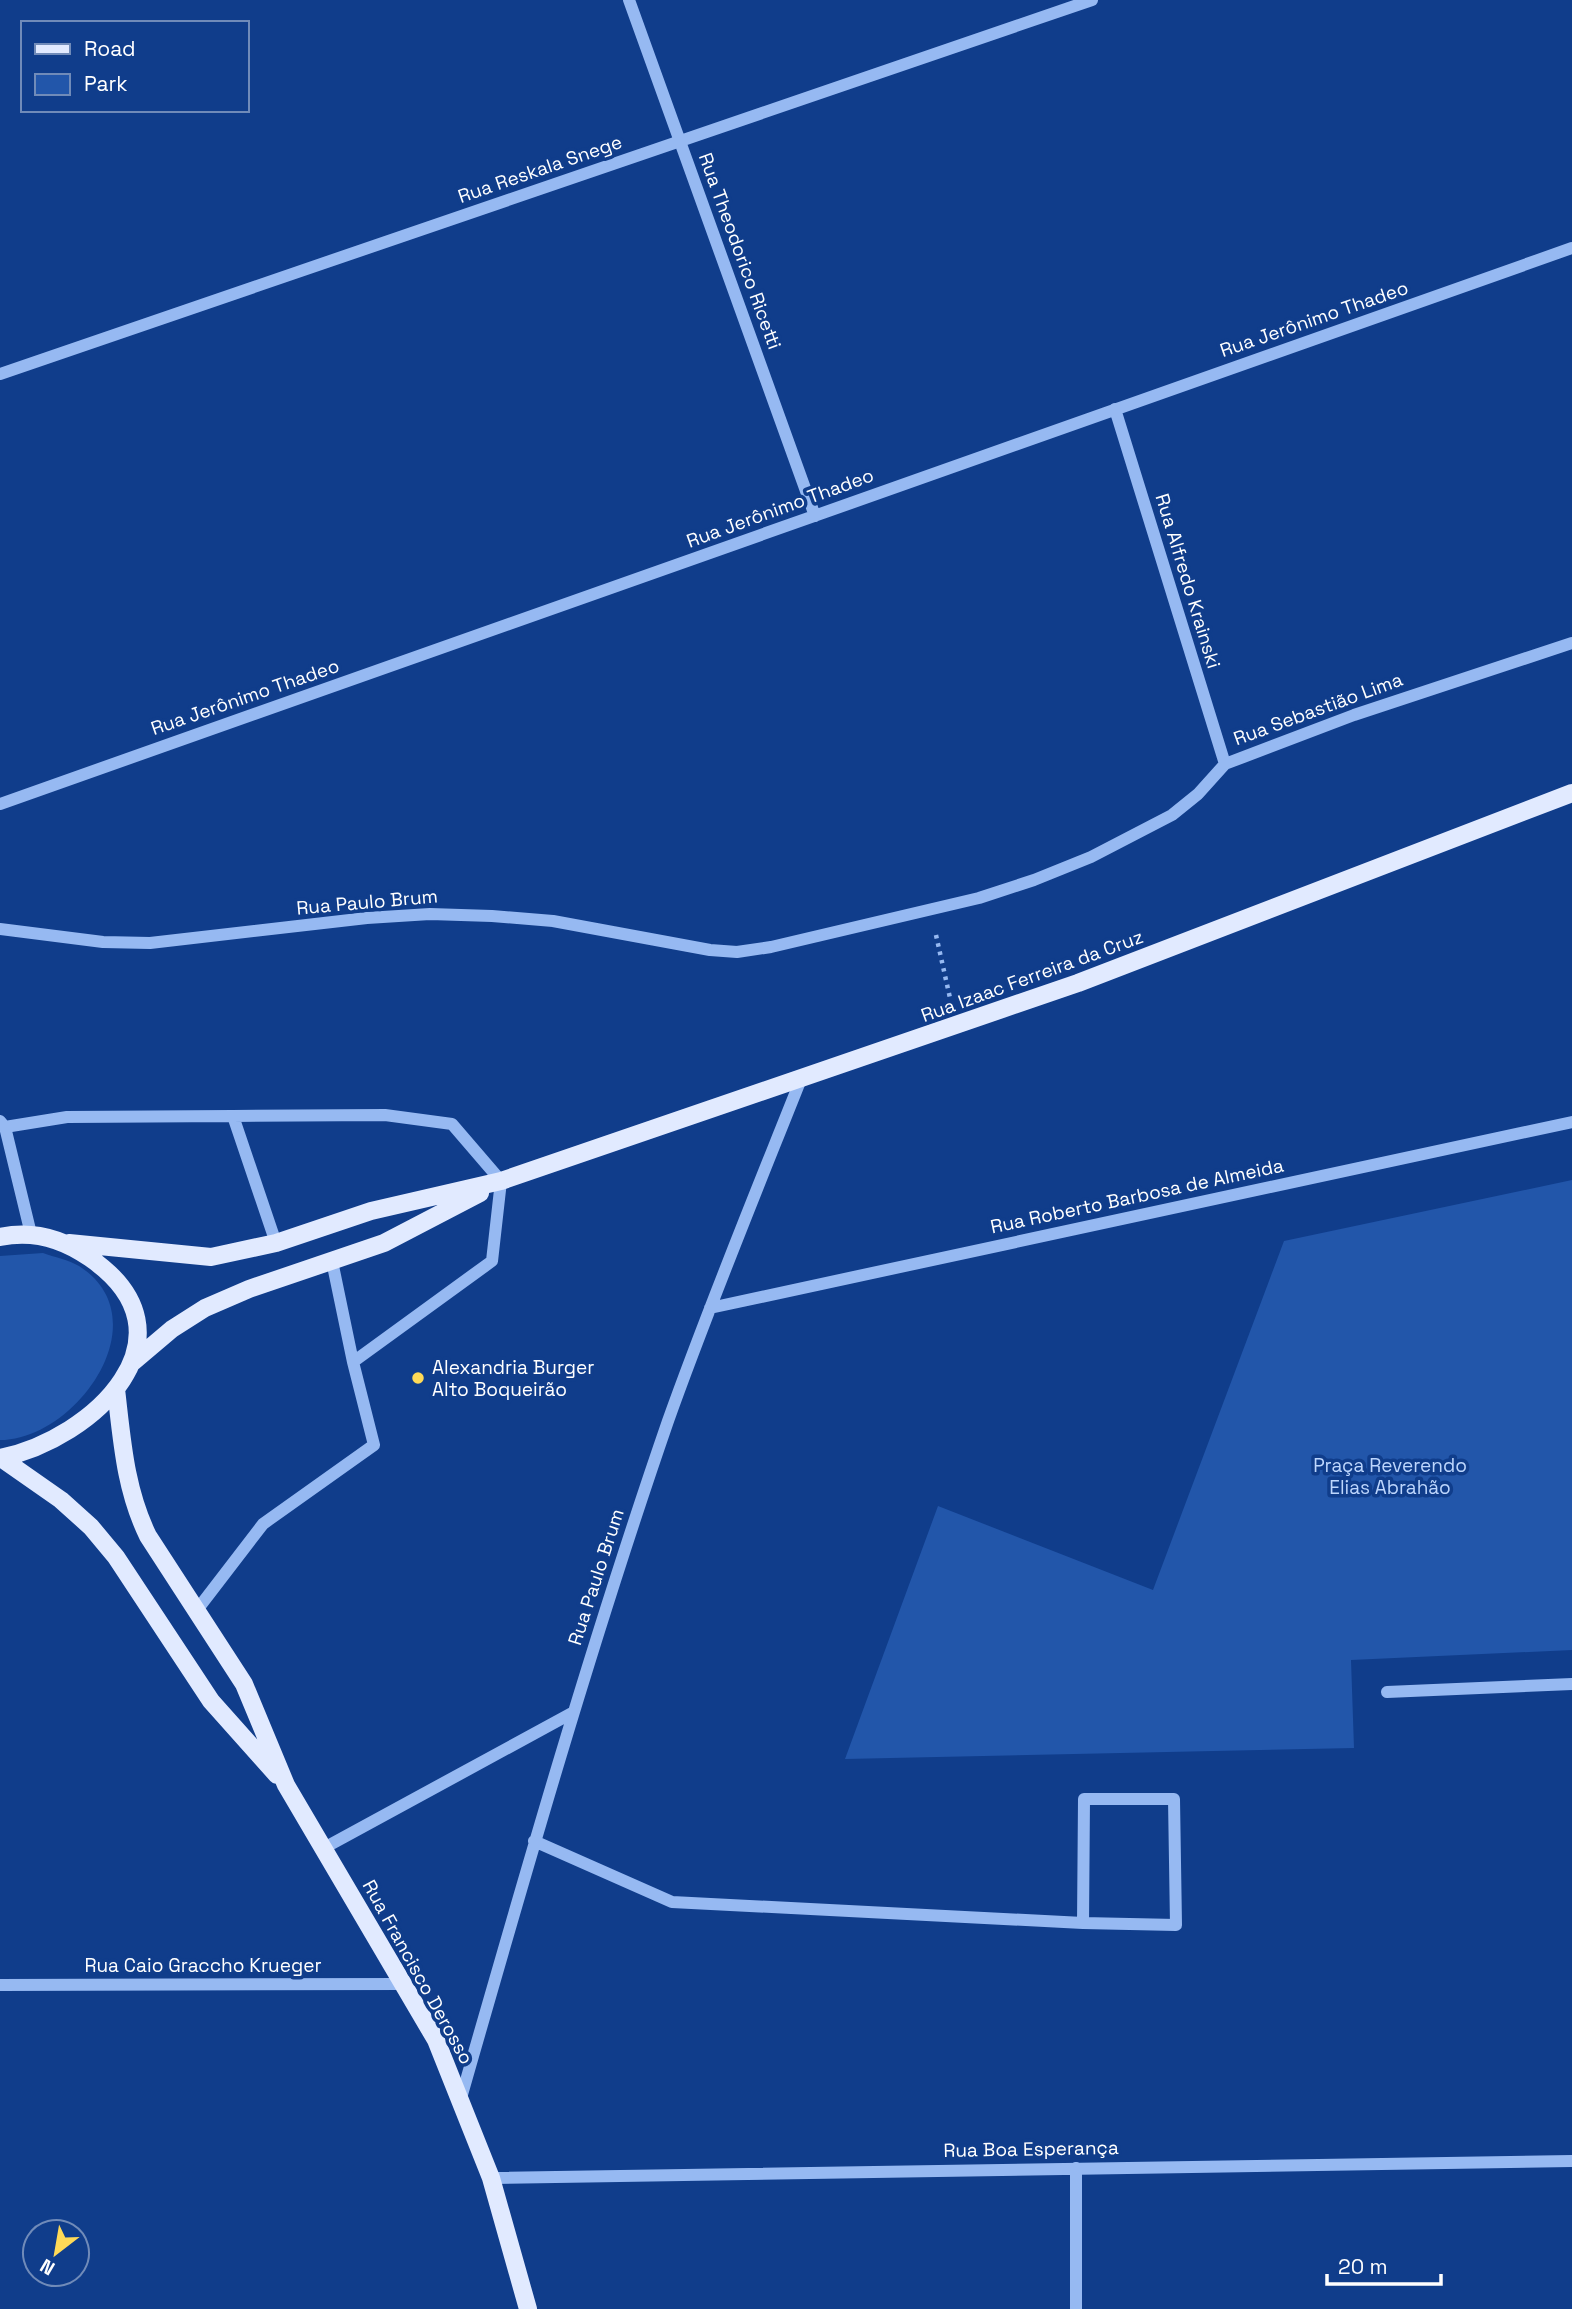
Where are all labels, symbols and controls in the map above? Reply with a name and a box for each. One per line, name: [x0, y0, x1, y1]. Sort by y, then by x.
legend: [21, 21, 248, 112]
text: Road: [84, 35, 136, 62]
text: Park: [84, 70, 128, 97]
street label: Rua Reskala Snege: [455, 129, 625, 209]
street label: Rua Theodorico Ricetti: [693, 149, 787, 353]
street label: Rua Jerônimo Thadeo: [1217, 275, 1411, 363]
street label: Rua Jerônimo Thadeo: [683, 462, 877, 554]
street label: Rua Alfredo Krainski: [1149, 490, 1227, 672]
street label: Rua Jerônimo Thadeo: [148, 653, 342, 741]
street label: Rua Sebastião Lima: [1230, 667, 1406, 751]
street label: Rua Paulo Brum: [295, 883, 439, 921]
street label: Rua Izaac Ferreira da Cruz: [917, 924, 1147, 1028]
street label: Rua Roberto Barbosa de Almeida: [988, 1153, 1286, 1239]
place label: Alexandria Burger Alto Boqueirão: [432, 1355, 594, 1402]
marker: Alexandria Burger Alto Boqueirão: [410, 1370, 426, 1386]
park label: Praça Reverendo Elias Abrahão: [1313, 1453, 1467, 1500]
street label: Rua Paulo Brum: [562, 1506, 630, 1648]
street label: Rua Francisco Derosso: [357, 1875, 479, 2069]
street label: Rua Caio Graccho Krueger: [84, 1953, 322, 1978]
street label: Rua Boa Esperança: [943, 2135, 1119, 2163]
north arrow: [21, 2218, 91, 2288]
scale bar: [1327, 2242, 1441, 2286]
text: N: [36, 2253, 59, 2281]
text: 20 m: [1338, 2253, 1388, 2280]

